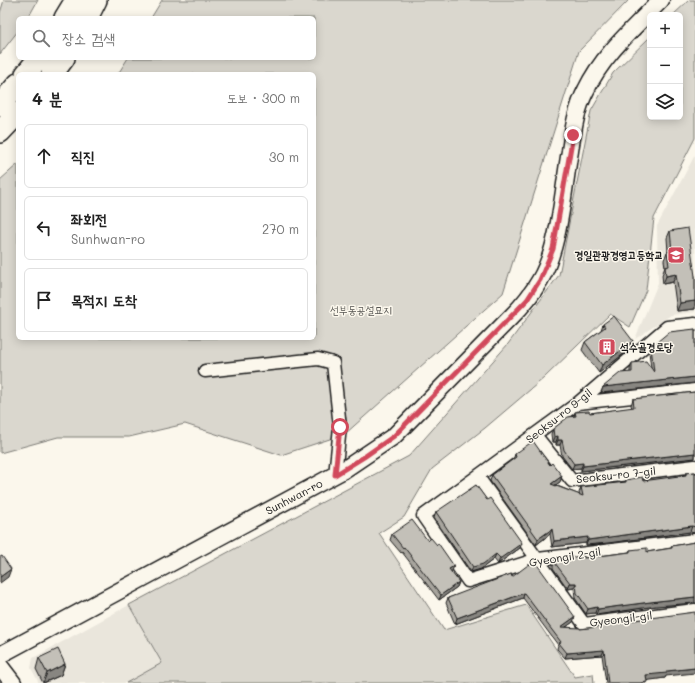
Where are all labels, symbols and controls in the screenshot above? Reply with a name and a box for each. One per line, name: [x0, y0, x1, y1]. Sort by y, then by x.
map controls: [647, 12, 683, 120]
button: +: [647, 12, 683, 48]
search box: [16, 16, 316, 60]
icon: search: [30, 27, 52, 49]
text: 장소 검색: [62, 28, 115, 48]
button: −: [647, 48, 683, 84]
button: layers: [647, 84, 683, 120]
text: 4 분: [32, 87, 63, 109]
text: 도보 · 300 m: [227, 89, 300, 106]
route end: [564, 126, 582, 144]
icon: ahead: [33, 145, 55, 167]
text: 직진: [71, 146, 95, 166]
text: 30 m: [269, 148, 299, 165]
text: 좌회전: [71, 209, 107, 229]
icon: left: [33, 217, 55, 239]
text: 270 m: [262, 220, 299, 237]
text: Sunhwan-ro: [71, 230, 145, 247]
school or university icon: 경일관광경영고등학교: [666, 245, 686, 265]
place label: 경일관광경영고등학교: [574, 247, 663, 262]
icon: arrive: [33, 289, 55, 311]
text: 목적지 도착: [71, 290, 137, 310]
park label: 선부동공설묘지: [330, 302, 392, 317]
building icon: 석수골경로당: [597, 337, 617, 357]
place label: 석수골경로당: [620, 339, 673, 354]
street label: Seoksu-ro 9-gil: [522, 385, 595, 446]
route start: [331, 418, 349, 436]
street label: Seoksu-ro 7-gil: [575, 463, 657, 486]
street label: Sunhwan-ro: [263, 475, 325, 518]
street label: Gyeongil 2-gil: [528, 543, 602, 570]
street label: Gyeongil-gil: [589, 607, 653, 630]

